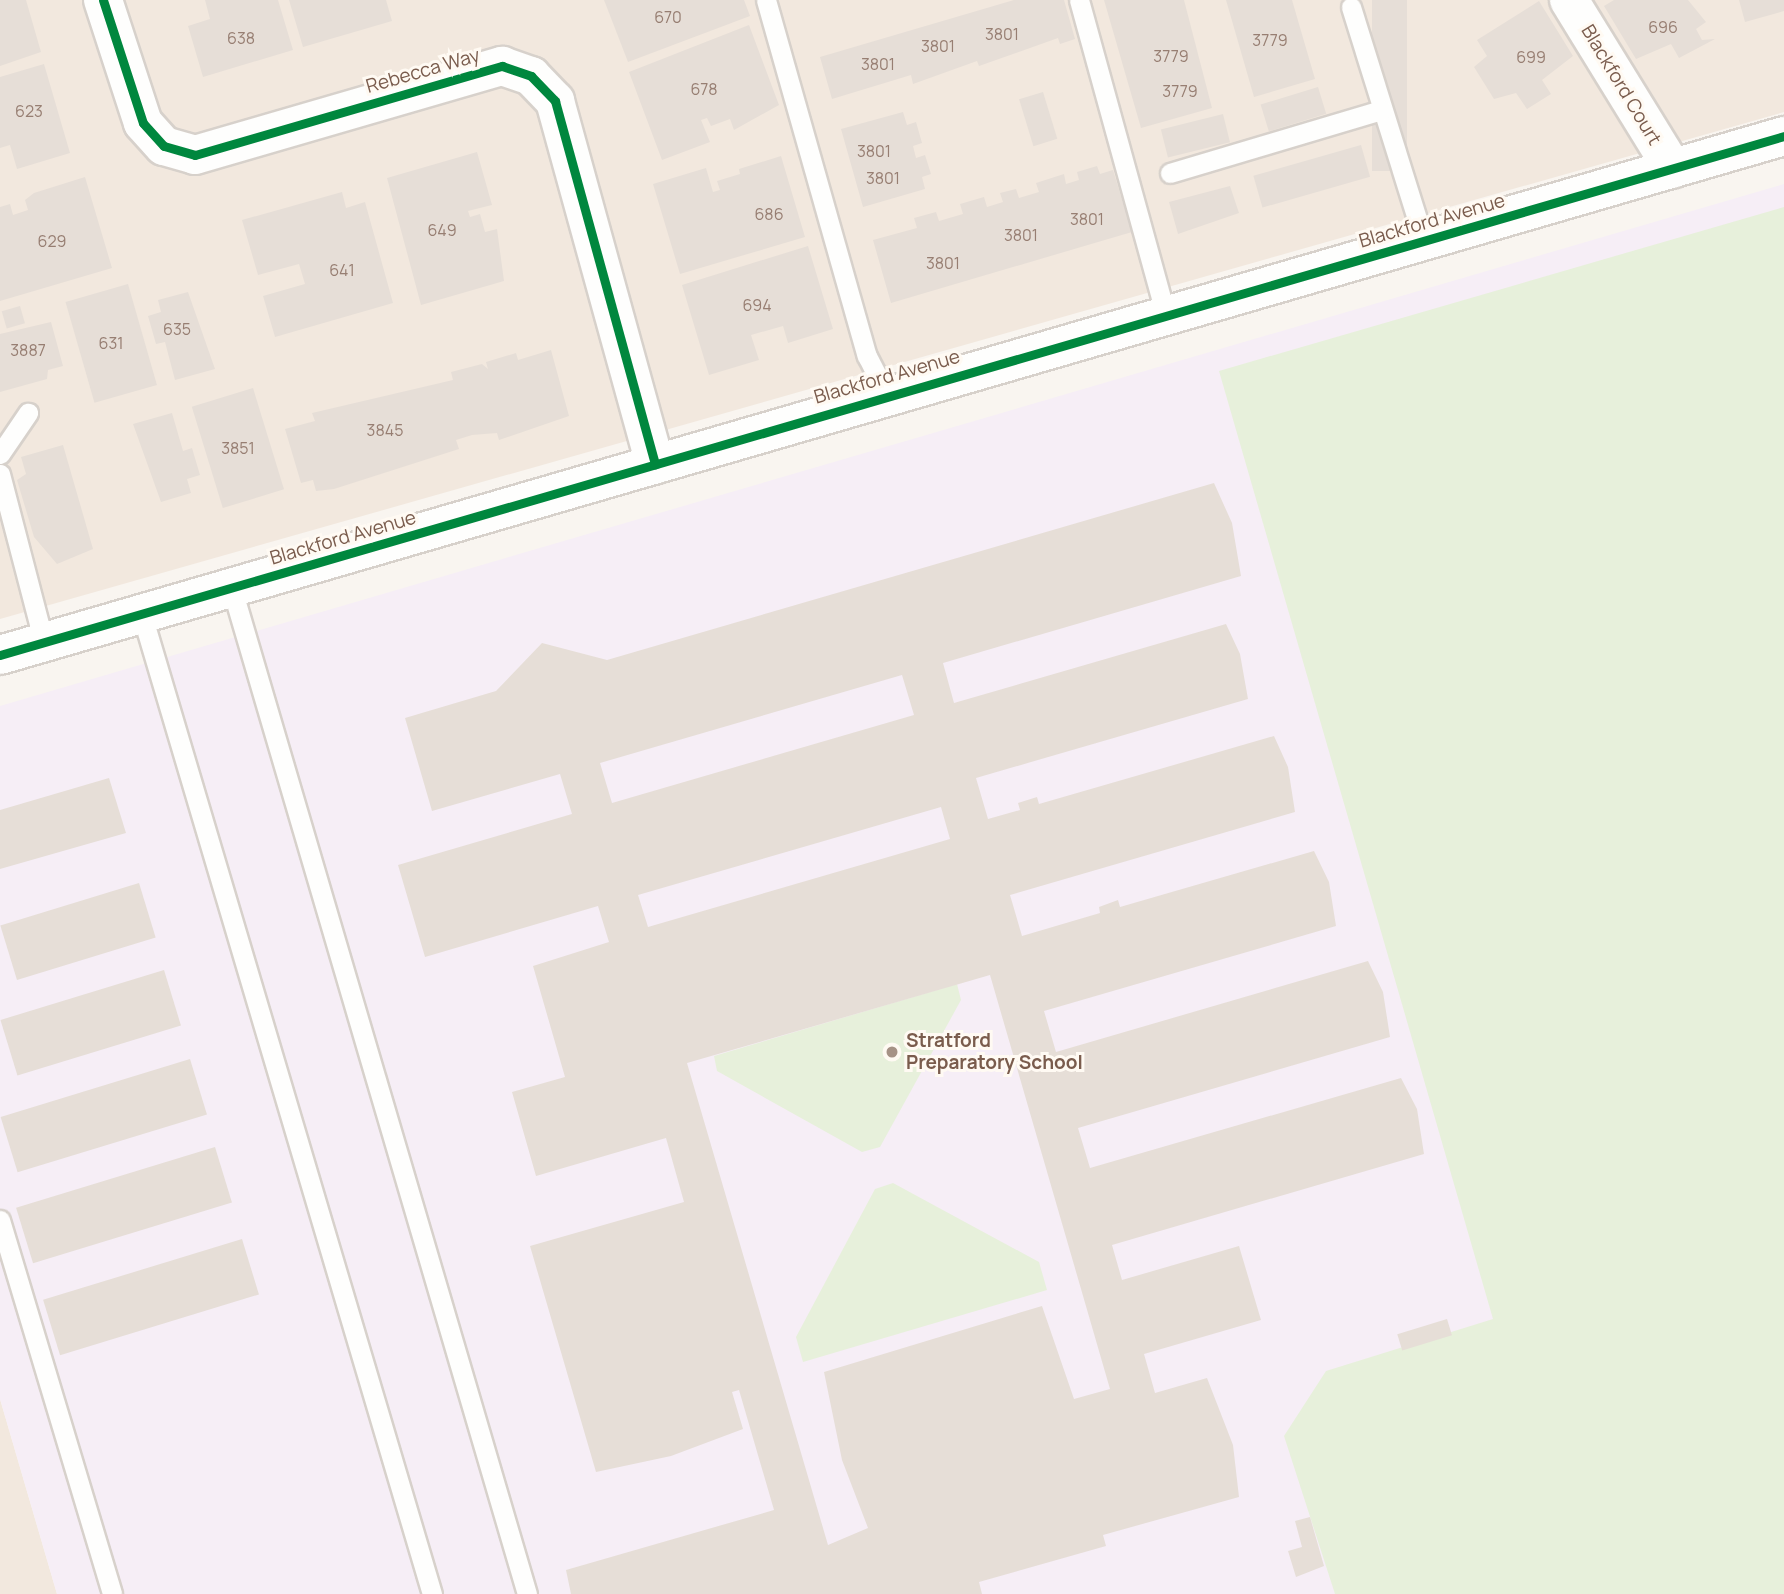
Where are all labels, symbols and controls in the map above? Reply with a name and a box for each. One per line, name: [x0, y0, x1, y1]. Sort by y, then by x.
house number: 670: [654, 7, 682, 27]
house number: 696: [1648, 17, 1678, 37]
street label: Blackford Court: [1576, 21, 1666, 149]
house number: 3801: [985, 24, 1019, 44]
house number: 638: [227, 28, 255, 48]
house number: 3779: [1252, 30, 1288, 50]
house number: 3801: [921, 36, 955, 56]
street label: Rebecca Way: [363, 44, 483, 98]
house number: 3779: [1153, 46, 1189, 66]
house number: 699: [1516, 47, 1546, 67]
house number: 3801: [861, 54, 895, 74]
house number: 678: [690, 79, 718, 99]
house number: 3779: [1162, 81, 1198, 101]
house number: 623: [15, 101, 43, 121]
house number: 3801: [857, 141, 891, 161]
house number: 3801: [866, 168, 900, 188]
street label: Blackford Avenue: [1356, 189, 1508, 253]
house number: 686: [754, 204, 784, 224]
house number: 3801: [1070, 209, 1104, 229]
house number: 649: [427, 220, 457, 240]
house number: 3801: [1004, 225, 1038, 245]
house number: 629: [38, 231, 66, 251]
house number: 3801: [926, 253, 960, 273]
house number: 641: [329, 260, 355, 280]
house number: 694: [742, 295, 772, 315]
house number: 635: [163, 319, 191, 339]
house number: 631: [98, 333, 124, 353]
house number: 3887: [10, 340, 46, 360]
street label: Blackford Avenue: [811, 345, 963, 409]
house number: 3845: [367, 420, 403, 440]
house number: 3851: [221, 438, 255, 458]
street label: Blackford Avenue: [267, 506, 419, 570]
place label: Stratford Preparatory School: [906, 1030, 1083, 1074]
marker: Stratford Preparatory School: [884, 1044, 900, 1060]

